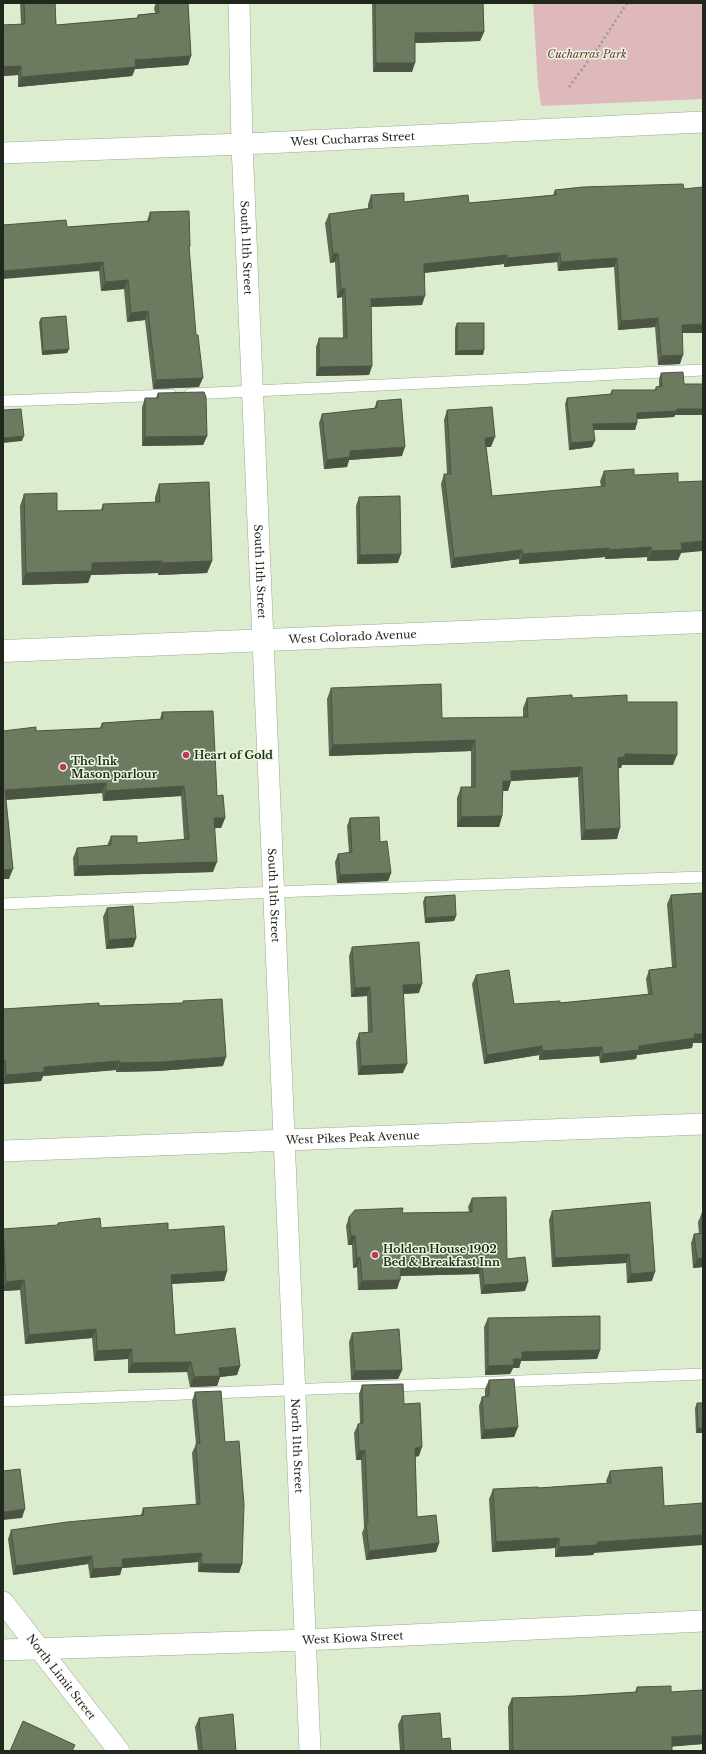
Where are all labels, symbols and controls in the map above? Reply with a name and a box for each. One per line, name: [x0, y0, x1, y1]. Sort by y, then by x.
park label: Cucharras Park: [547, 47, 627, 61]
street label: West Cucharras Street: [289, 129, 416, 149]
street label: South 11th Street: [237, 200, 255, 296]
street label: South 11th Street: [251, 524, 269, 620]
street label: West Colorado Avenue: [287, 627, 417, 646]
place label: Heart of Gold: [194, 748, 273, 762]
marker: Heart of Gold: [181, 750, 191, 760]
place label: The Ink Mason parlour: [71, 754, 158, 781]
marker: The Ink Mason parlour: [58, 762, 68, 772]
street label: South 11th Street: [265, 848, 283, 944]
street label: West Pikes Peak Avenue: [285, 1128, 420, 1147]
place label: Holden House 1902 Bed & Breakfast Inn: [383, 1242, 500, 1269]
marker: Holden House 1902 Bed & Breakfast Inn: [370, 1250, 380, 1260]
street label: North 11th Street: [288, 1398, 306, 1494]
street label: West Kiowa Street: [301, 1628, 405, 1647]
street label: North Limit Street: [24, 1631, 100, 1723]

